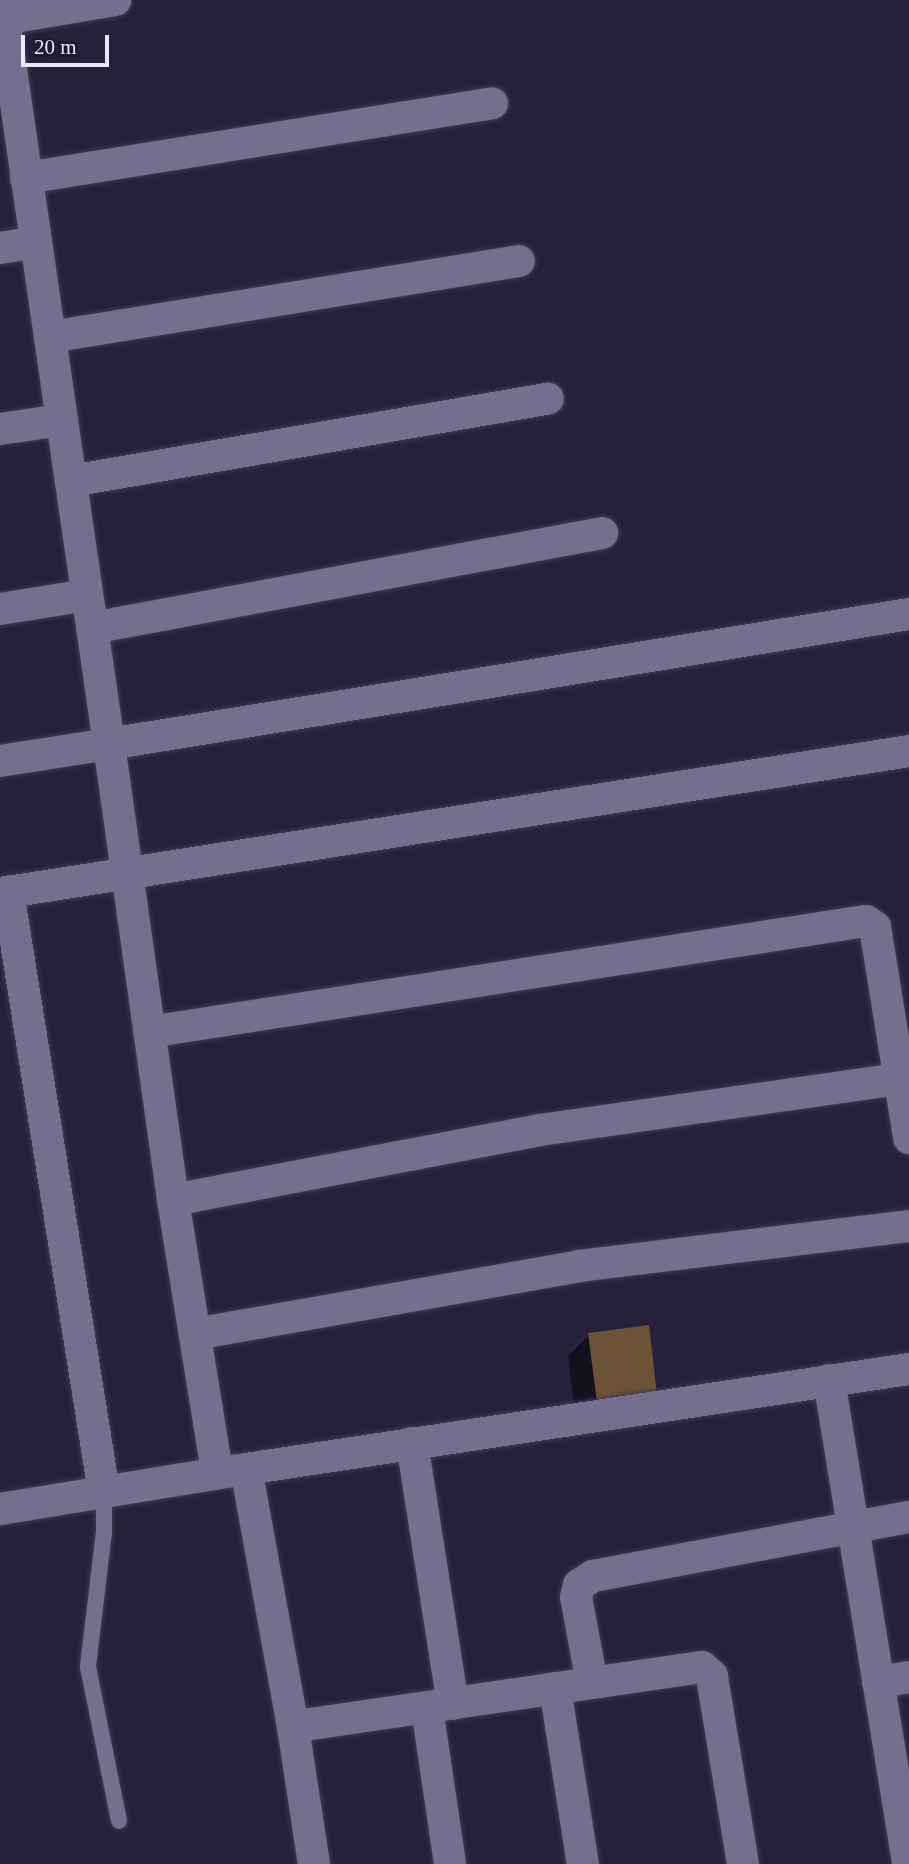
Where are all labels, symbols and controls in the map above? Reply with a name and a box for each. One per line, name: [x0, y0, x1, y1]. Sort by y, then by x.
scale bar: [24, 21, 112, 65]
text: 20 m: [34, 35, 77, 59]

